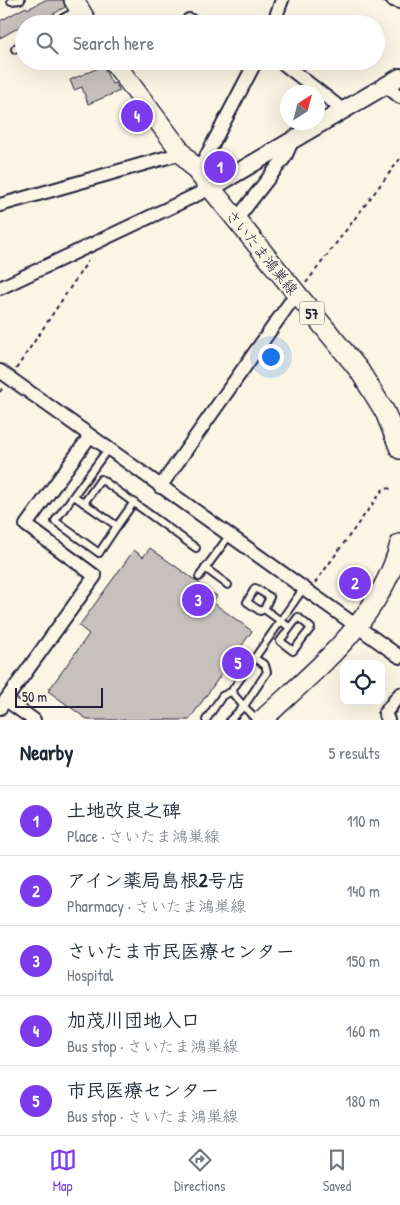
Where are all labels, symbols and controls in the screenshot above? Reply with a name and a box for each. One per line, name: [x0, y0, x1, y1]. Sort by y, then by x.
search box: [15, 15, 385, 70]
icon: search: [33, 29, 61, 57]
text: Search here: [73, 30, 154, 56]
north arrow: [280, 85, 325, 130]
pin: 4: [121, 97, 153, 135]
pin: 1: [204, 148, 236, 186]
street label: さいたま鴻巣線: [221, 205, 303, 299]
road number: 57: [300, 302, 324, 324]
your location: [258, 344, 284, 370]
pin: 2: [339, 564, 371, 602]
pin: 3: [182, 581, 214, 619]
pin: 5: [222, 644, 254, 682]
map controls: [340, 660, 385, 705]
button: locate: [340, 660, 385, 705]
scale bar: [15, 685, 102, 708]
text: 50 m: [22, 687, 47, 706]
text: Nearby: [20, 738, 73, 767]
text: 5 results: [329, 742, 380, 764]
text: 土地改良之碑: [67, 797, 181, 823]
text: 1: [33, 810, 39, 832]
text: 110 m: [347, 810, 380, 832]
text: Place · さいたま鴻巣線: [67, 825, 220, 847]
text: アイン薬局島根2号店: [67, 867, 246, 893]
text: 2: [32, 880, 40, 902]
text: 140 m: [346, 880, 380, 902]
text: Pharmacy · さいたま鴻巣線: [67, 895, 246, 917]
text: さいたま市民医療センター: [67, 938, 295, 964]
text: 3: [32, 950, 40, 972]
text: 150 m: [346, 950, 380, 972]
text: Hospital: [67, 964, 114, 986]
text: 加茂川団地入口: [67, 1007, 200, 1033]
text: 4: [33, 1020, 39, 1042]
text: 160 m: [346, 1020, 380, 1042]
text: Bus stop · さいたま鴻巣線: [67, 1035, 238, 1057]
text: 市民医療センター: [67, 1077, 219, 1103]
text: 5: [33, 1090, 39, 1112]
text: 180 m: [346, 1090, 380, 1112]
text: Bus stop · さいたま鴻巣線: [67, 1105, 238, 1127]
tab: Map: [49, 1146, 77, 1195]
tab: Directions: [174, 1146, 225, 1195]
tab: Saved: [323, 1146, 351, 1195]

